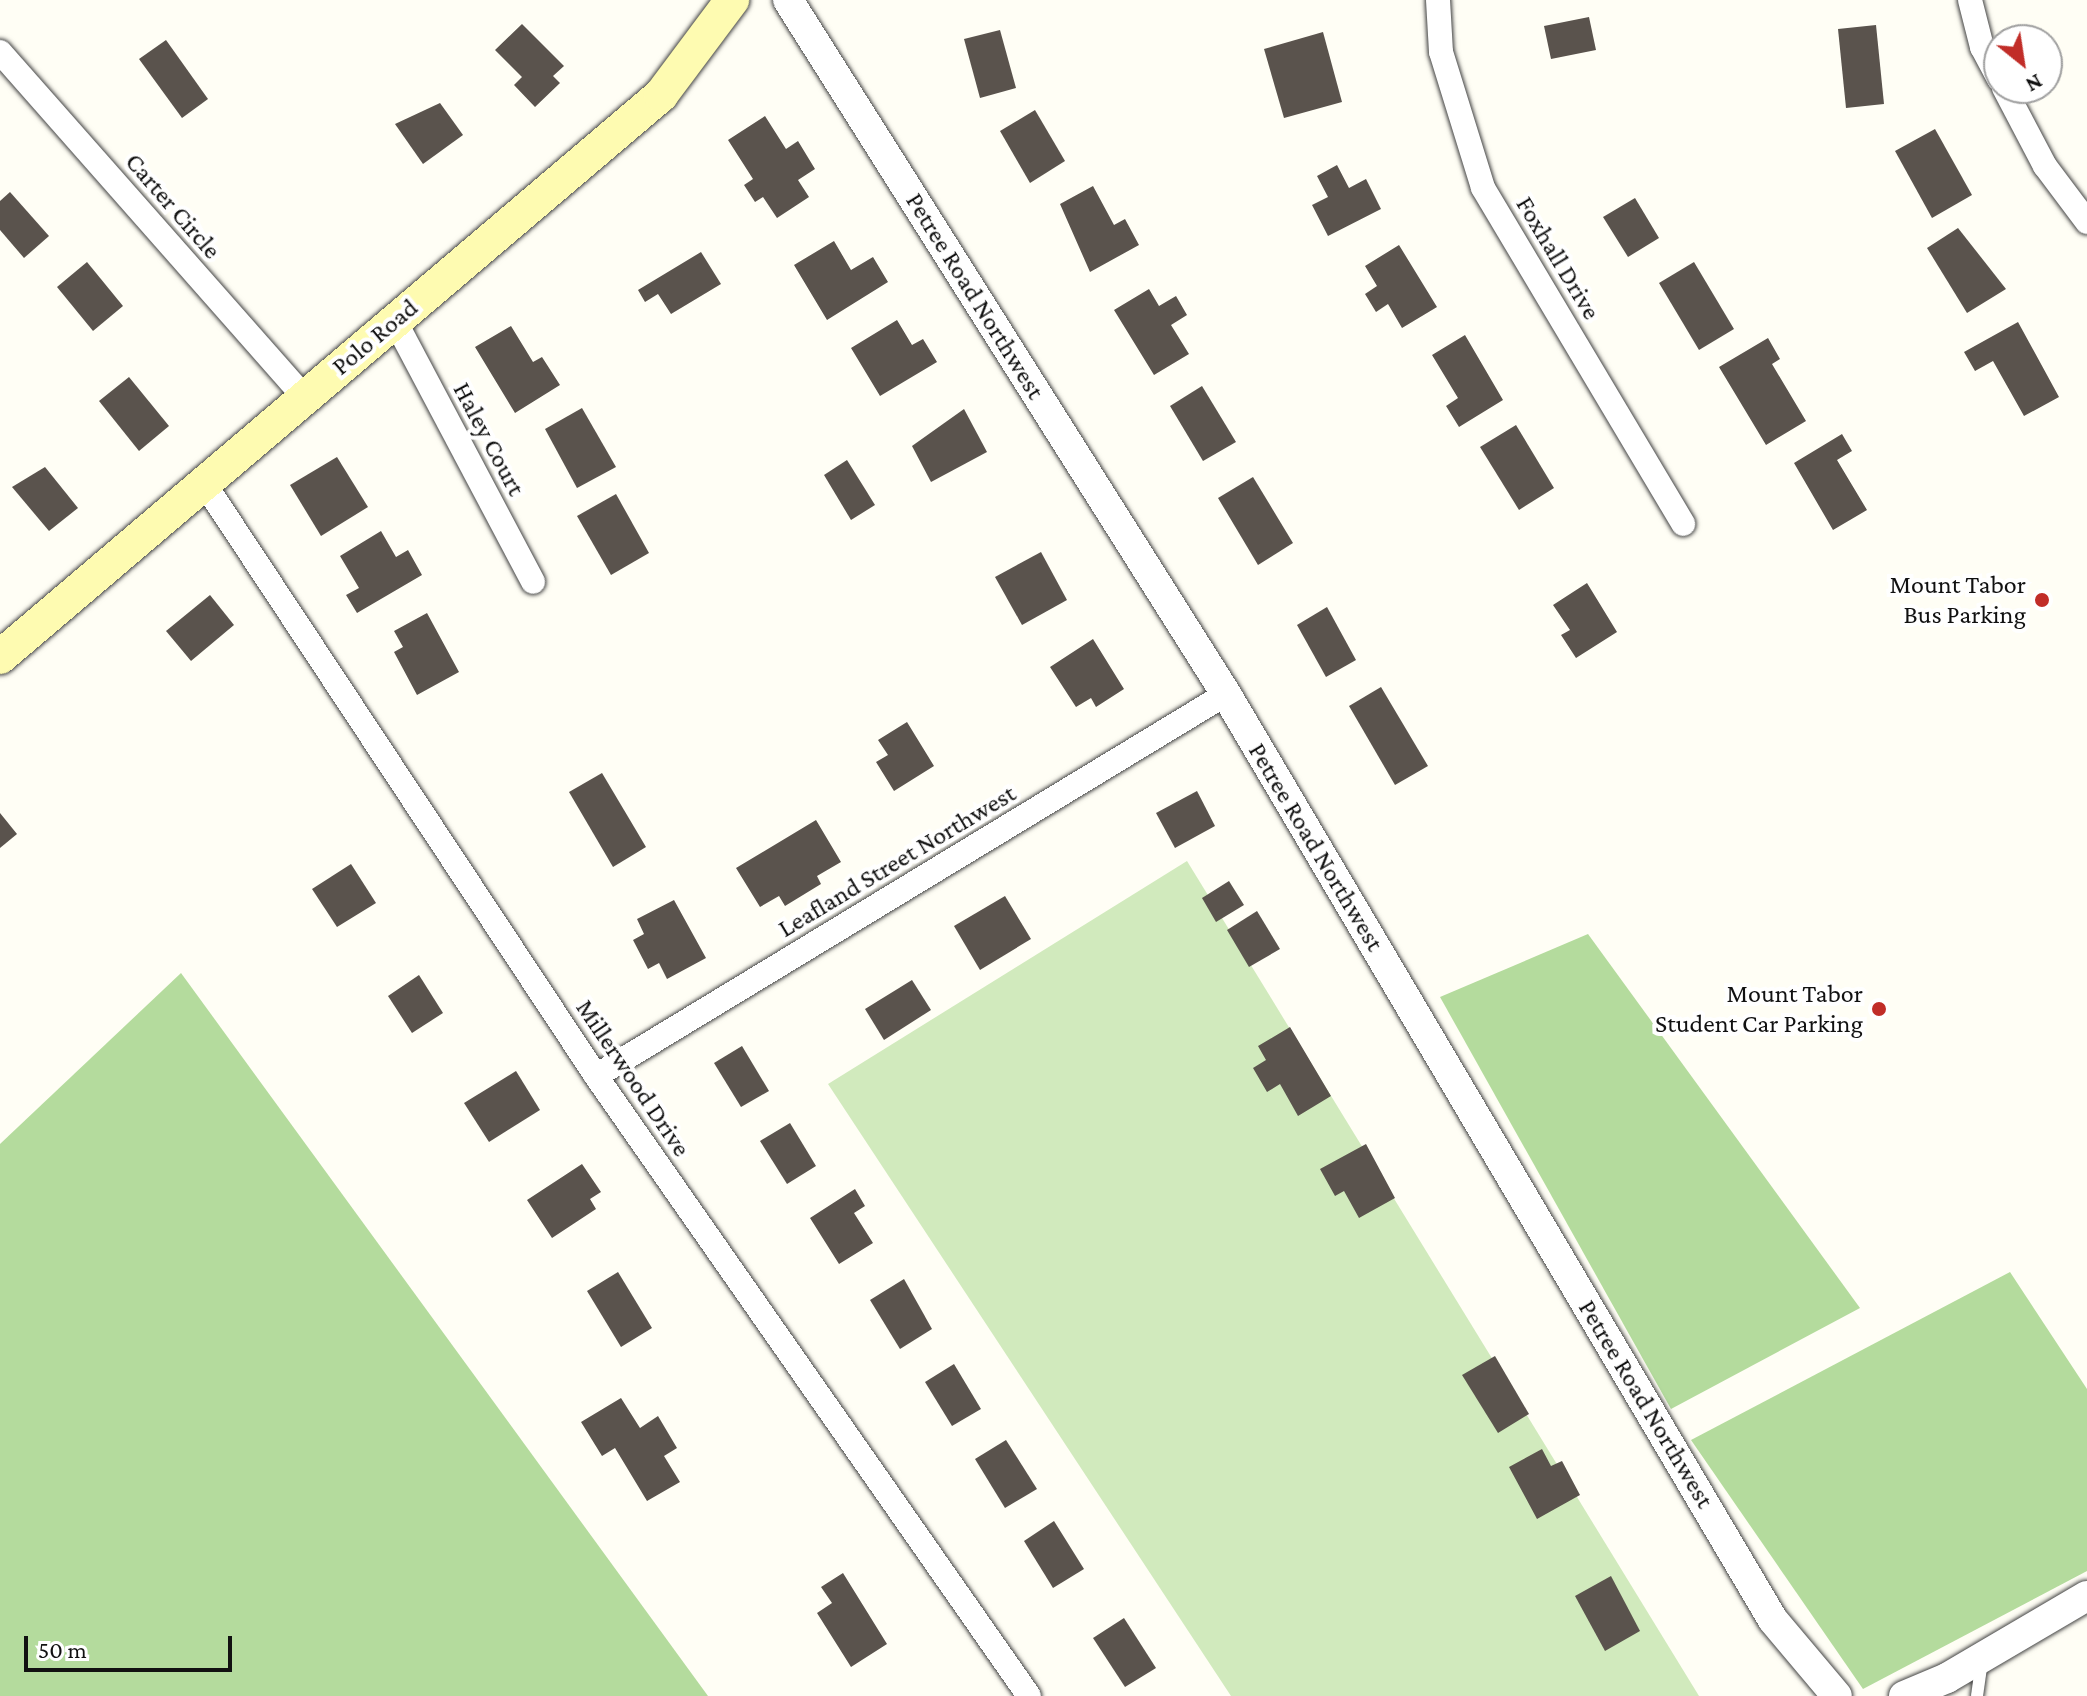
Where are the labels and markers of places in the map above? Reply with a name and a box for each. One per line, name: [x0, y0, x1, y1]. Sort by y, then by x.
place label: Mount Tabor Bus Parking: [1890, 569, 2026, 630]
marker: Mount Tabor Bus Parking: [2033, 591, 2051, 609]
place label: Mount Tabor Student Car Parking: [1655, 978, 1863, 1040]
marker: Mount Tabor Student Car Parking: [1870, 1000, 1888, 1018]

